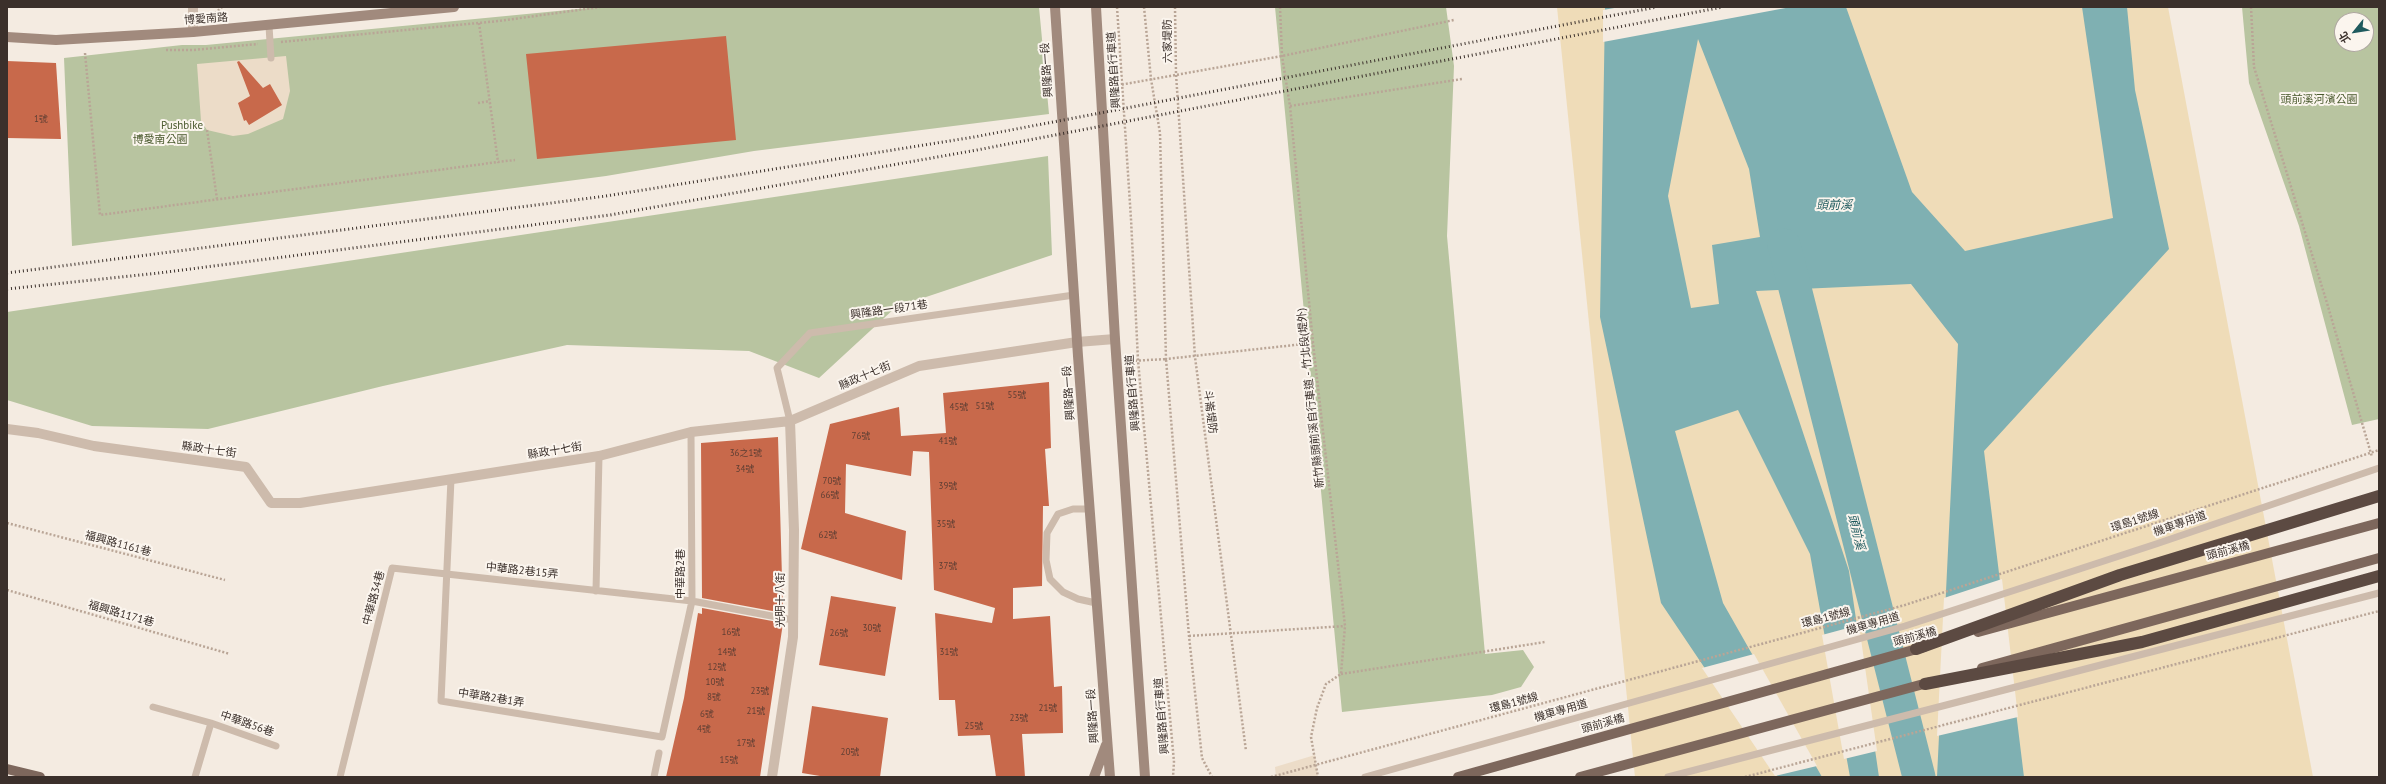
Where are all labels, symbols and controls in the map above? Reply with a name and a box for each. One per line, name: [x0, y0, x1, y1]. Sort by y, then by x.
street label: 博愛南路: [184, 11, 228, 27]
north arrow: [2334, 12, 2374, 52]
street label: 六家堤防: [1161, 19, 1175, 63]
text: 北: [2336, 29, 2353, 46]
street label: 興隆路自行車道: [1105, 31, 1123, 109]
street label: 興隆路一段: [1038, 42, 1056, 98]
park label: 頭前溪河濱公園: [2281, 93, 2357, 107]
house number: 1號: [34, 114, 48, 124]
park label: Pushbike: [161, 119, 203, 133]
park label: 博愛南公園: [133, 133, 187, 147]
water label: 頭前溪: [1816, 199, 1852, 213]
street label: 興隆路一段71巷: [849, 298, 929, 322]
street label: 新竹縣頭前溪自行車道 - 竹北段(堤外): [1295, 307, 1327, 489]
street label: 興隆路自行車道: [1123, 354, 1143, 432]
street label: 縣政十七街: [837, 359, 893, 393]
street label: 興隆路一段: [1060, 365, 1078, 421]
street label: 斗崙堤防: [1201, 389, 1219, 435]
house number: 55號: [1008, 390, 1026, 400]
house number: 51號: [976, 401, 994, 411]
house number: 45號: [950, 402, 968, 412]
house number: 76號: [852, 431, 870, 441]
house number: 41號: [939, 436, 957, 446]
street label: 縣政十七街: [181, 440, 237, 460]
street label: 縣政十七街: [527, 440, 583, 462]
house number: 36之1號: [730, 448, 762, 458]
house number: 34號: [736, 464, 754, 474]
house number: 70號: [823, 476, 841, 486]
house number: 39號: [939, 481, 957, 491]
house number: 66號: [821, 490, 839, 500]
street label: 環島1號線: [2109, 507, 2161, 535]
street label: 機車專用道: [2152, 509, 2208, 539]
water label: 頭前溪: [1845, 513, 1867, 551]
house number: 35號: [937, 519, 955, 529]
street label: 福興路1161巷: [83, 529, 153, 559]
house number: 62號: [819, 530, 837, 540]
street label: 頭前溪橋: [2205, 539, 2251, 563]
street label: 中華路2巷: [674, 549, 688, 599]
street label: 中華路2巷15弄: [485, 561, 559, 581]
house number: 37號: [939, 561, 957, 571]
street label: 中華路34巷: [360, 569, 388, 627]
street label: 光明十八街: [774, 573, 788, 627]
street label: 福興路1171巷: [87, 598, 155, 630]
street label: 環島1號線: [1800, 605, 1852, 631]
street label: 機車專用道: [1845, 610, 1901, 638]
house number: 30號: [863, 623, 881, 633]
street label: 頭前溪橋: [1892, 625, 1938, 649]
house number: 16號: [722, 627, 740, 637]
house number: 26號: [830, 628, 848, 638]
house number: 14號: [718, 647, 736, 657]
house number: 31號: [940, 647, 958, 657]
house number: 12號: [708, 662, 726, 672]
house number: 10號: [706, 677, 724, 687]
street label: 興隆路自行車道: [1152, 677, 1172, 755]
street label: 中華路2巷1弄: [457, 686, 525, 710]
house number: 23號: [751, 686, 769, 696]
street label: 興隆路一段: [1084, 688, 1102, 744]
street label: 環島1號線: [1488, 690, 1540, 716]
house number: 8號: [707, 692, 721, 702]
street label: 機車專用道: [1533, 697, 1589, 725]
house number: 21號: [1039, 703, 1057, 713]
house number: 21號: [747, 706, 765, 716]
street label: 中華路56巷: [218, 709, 276, 739]
house number: 6號: [700, 709, 714, 719]
street label: 頭前溪橋: [1580, 712, 1626, 736]
house number: 23號: [1010, 713, 1028, 723]
house number: 25號: [965, 721, 983, 731]
house number: 4號: [697, 724, 711, 734]
house number: 17號: [737, 738, 755, 748]
house number: 20號: [841, 747, 859, 757]
house number: 15號: [720, 755, 738, 765]

